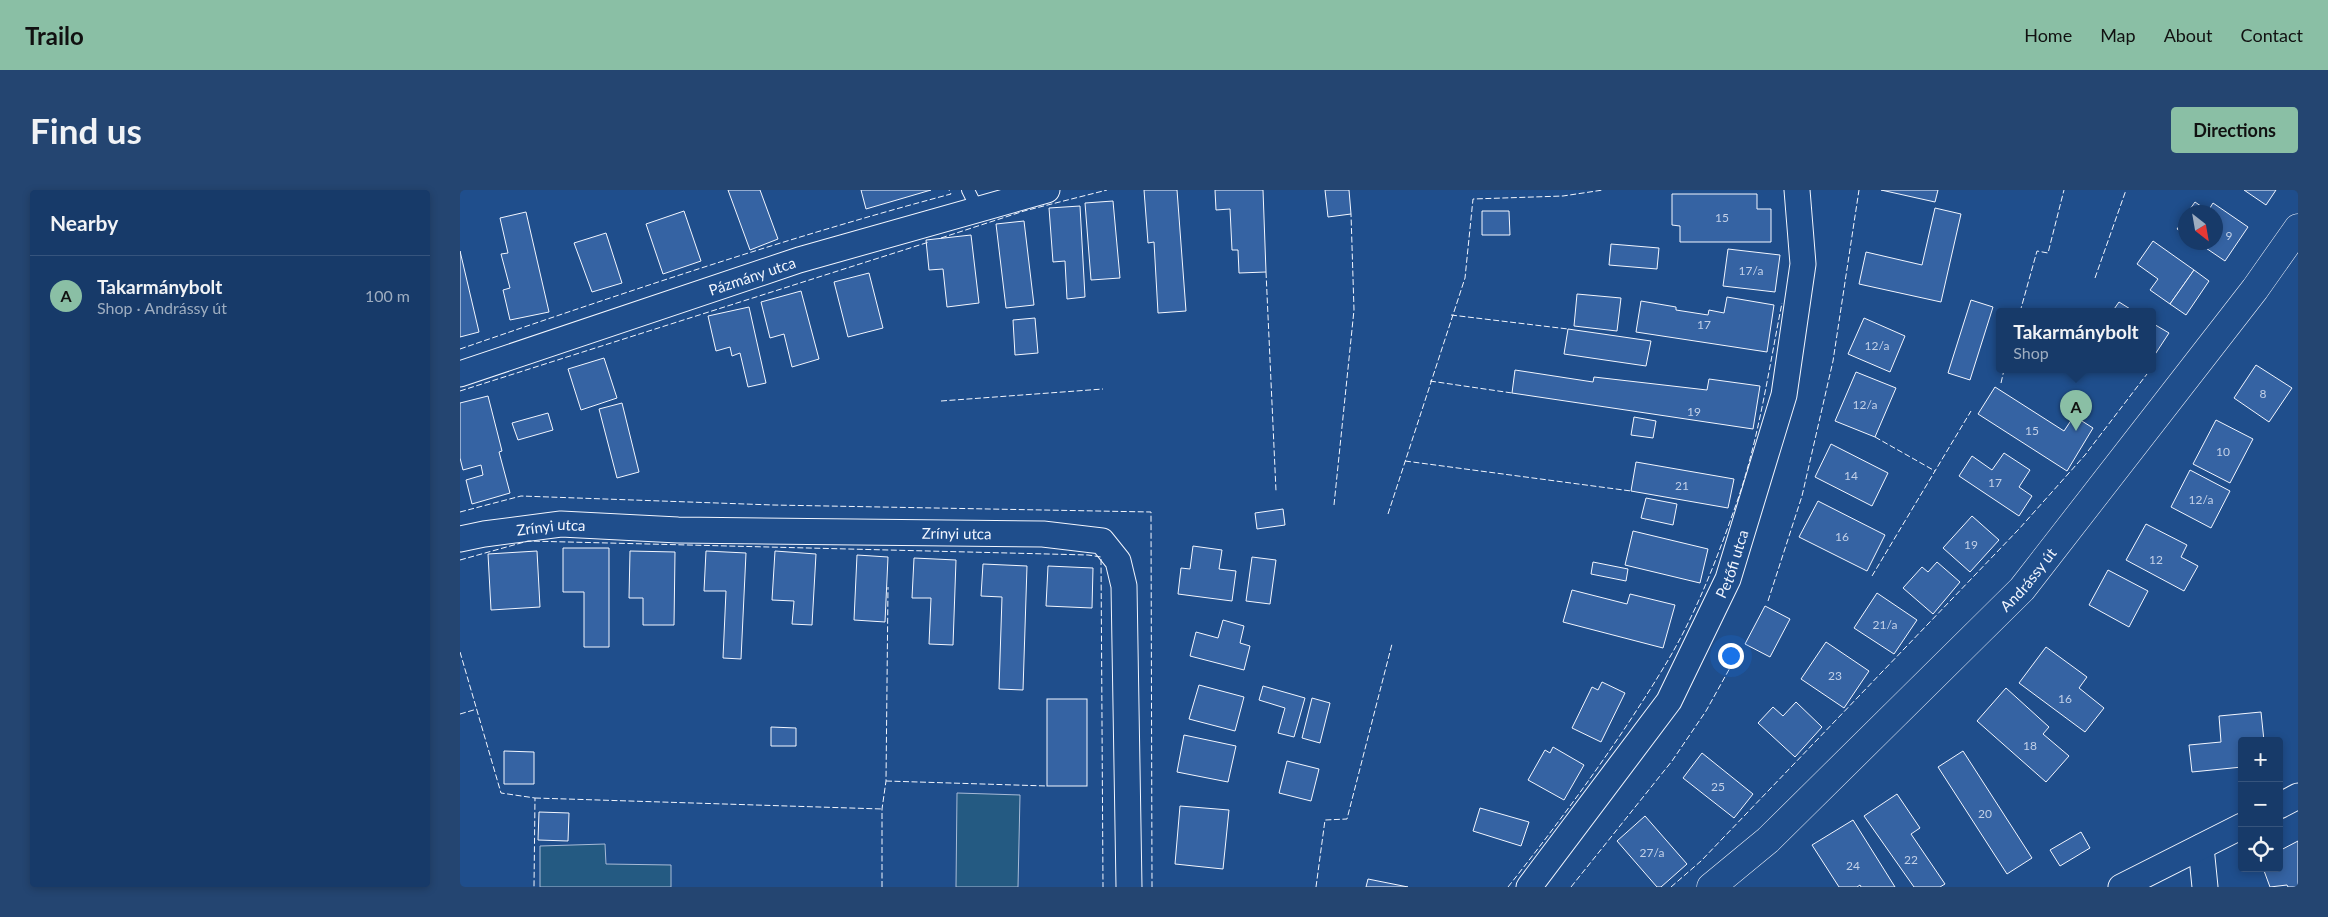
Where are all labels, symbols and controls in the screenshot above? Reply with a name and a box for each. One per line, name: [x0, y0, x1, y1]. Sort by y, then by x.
text: Trailo: [25, 21, 84, 50]
text: Home: [2024, 24, 2072, 46]
text: Map: [2100, 24, 2136, 46]
text: About: [2164, 24, 2213, 46]
text: Contact: [2241, 24, 2303, 46]
button: Directions: [2171, 107, 2298, 153]
text: Find us: [30, 109, 142, 151]
north arrow: [2178, 205, 2223, 250]
text: Nearby: [50, 210, 118, 235]
house number: 15: [1715, 210, 1729, 225]
house number: 9: [2226, 228, 2233, 243]
street label: Pázmány utca: [706, 253, 798, 299]
house number: 17/a: [1739, 263, 1763, 278]
text: Takarmánybolt: [97, 275, 222, 298]
text: A: [60, 286, 72, 305]
text: 100 m: [365, 286, 410, 305]
text: Shop · Andrássy út: [97, 298, 227, 317]
popup: [1996, 308, 2156, 373]
house number: 17: [1697, 317, 1711, 332]
text: Takarmánybolt: [2013, 320, 2139, 343]
house number: 12/a: [1865, 338, 1889, 353]
text: Shop: [2013, 343, 2049, 362]
house number: 8: [2260, 386, 2267, 401]
pin: A: [2060, 390, 2092, 431]
house number: 12/a: [1853, 397, 1877, 412]
house number: 19: [1687, 404, 1701, 419]
house number: 15: [2025, 423, 2039, 438]
house number: 10: [2216, 444, 2230, 459]
house number: 14: [1844, 468, 1858, 483]
house number: 17: [1988, 475, 2002, 490]
house number: 21: [1675, 478, 1689, 493]
house number: 12/a: [2189, 492, 2213, 507]
street label: Zrínyi utca: [515, 515, 586, 539]
street label: Zrínyi utca: [922, 524, 992, 542]
street label: Petőfi utca: [1711, 527, 1752, 601]
house number: 16: [1835, 529, 1849, 544]
house number: 19: [1964, 537, 1978, 552]
street label: Andrássy út: [1996, 544, 2060, 615]
house number: 12: [2149, 552, 2163, 567]
house number: 21/a: [1873, 617, 1897, 632]
your location: [1718, 643, 1744, 669]
house number: 23: [1828, 668, 1842, 683]
house number: 16: [2058, 691, 2072, 706]
map controls: [2238, 737, 2283, 872]
button: +: [2238, 737, 2283, 782]
house number: 18: [2023, 738, 2037, 753]
house number: 25: [1711, 779, 1725, 794]
button: −: [2238, 782, 2283, 827]
house number: 20: [1978, 806, 1992, 821]
button: locate: [2238, 827, 2283, 872]
house number: 27/a: [1640, 845, 1664, 860]
house number: 22: [1904, 852, 1918, 867]
house number: 24: [1846, 858, 1860, 873]

